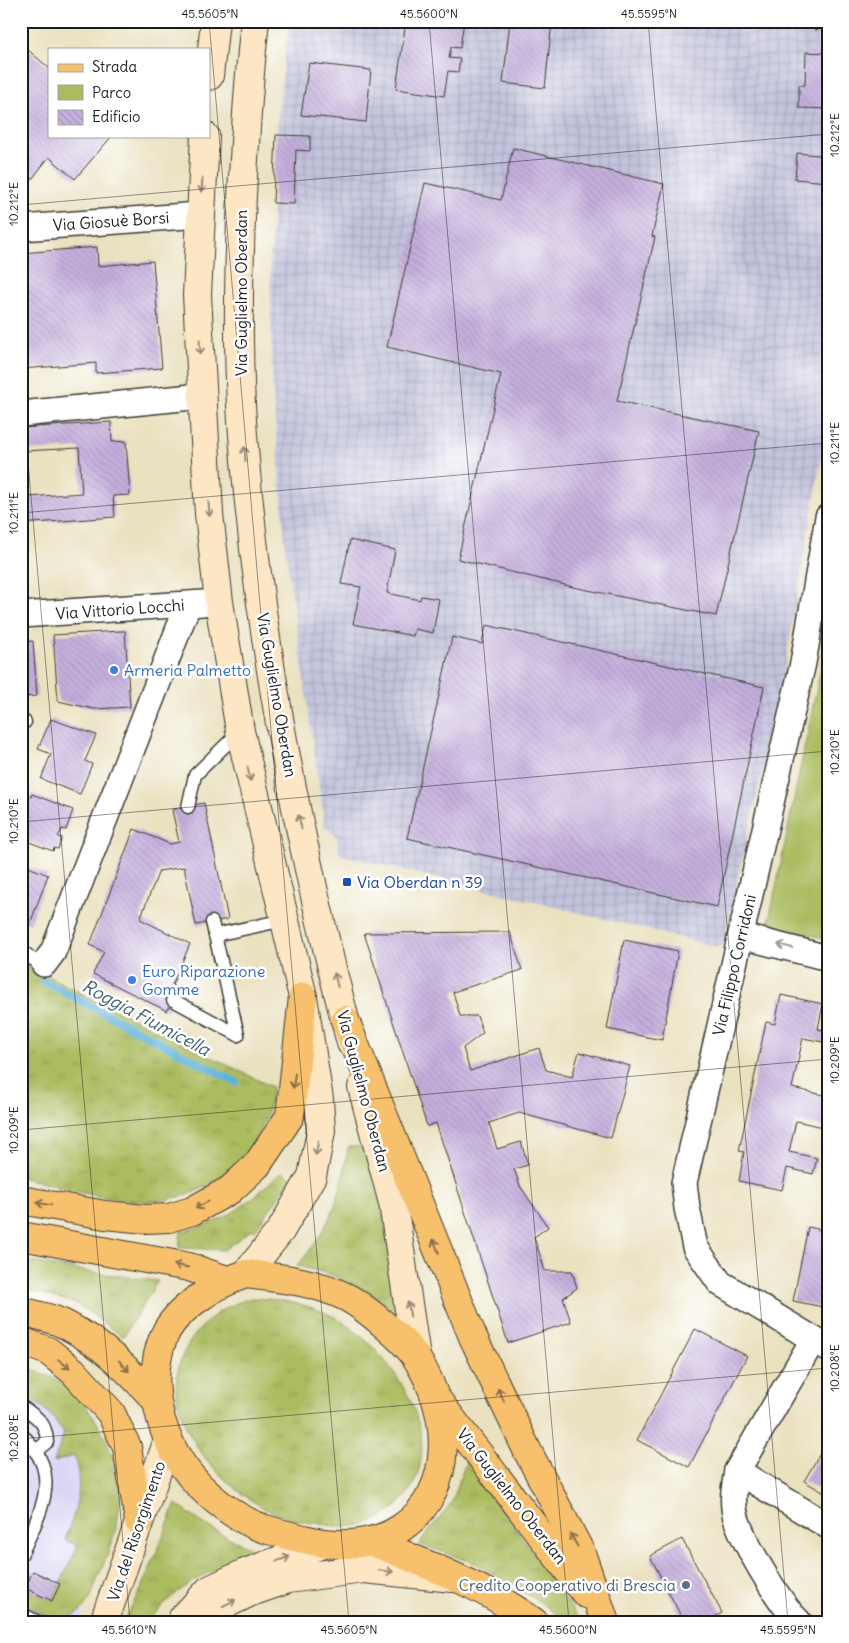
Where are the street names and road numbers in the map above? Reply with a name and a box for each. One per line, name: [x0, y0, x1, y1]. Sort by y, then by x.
street label: Via Giosuè Borsi: [52, 207, 170, 235]
street label: Via Guglielmo Oberdan: [231, 210, 251, 376]
street label: Via Vittorio Locchi: [55, 595, 185, 623]
street label: Via Guglielmo Oberdan: [253, 611, 301, 779]
street label: Via Filippo Corridoni: [708, 892, 760, 1038]
street label: Via Guglielmo Oberdan: [333, 1008, 395, 1174]
street label: Via Guglielmo Oberdan: [453, 1424, 571, 1568]
street label: Via del Risorgimento: [103, 1458, 169, 1604]

